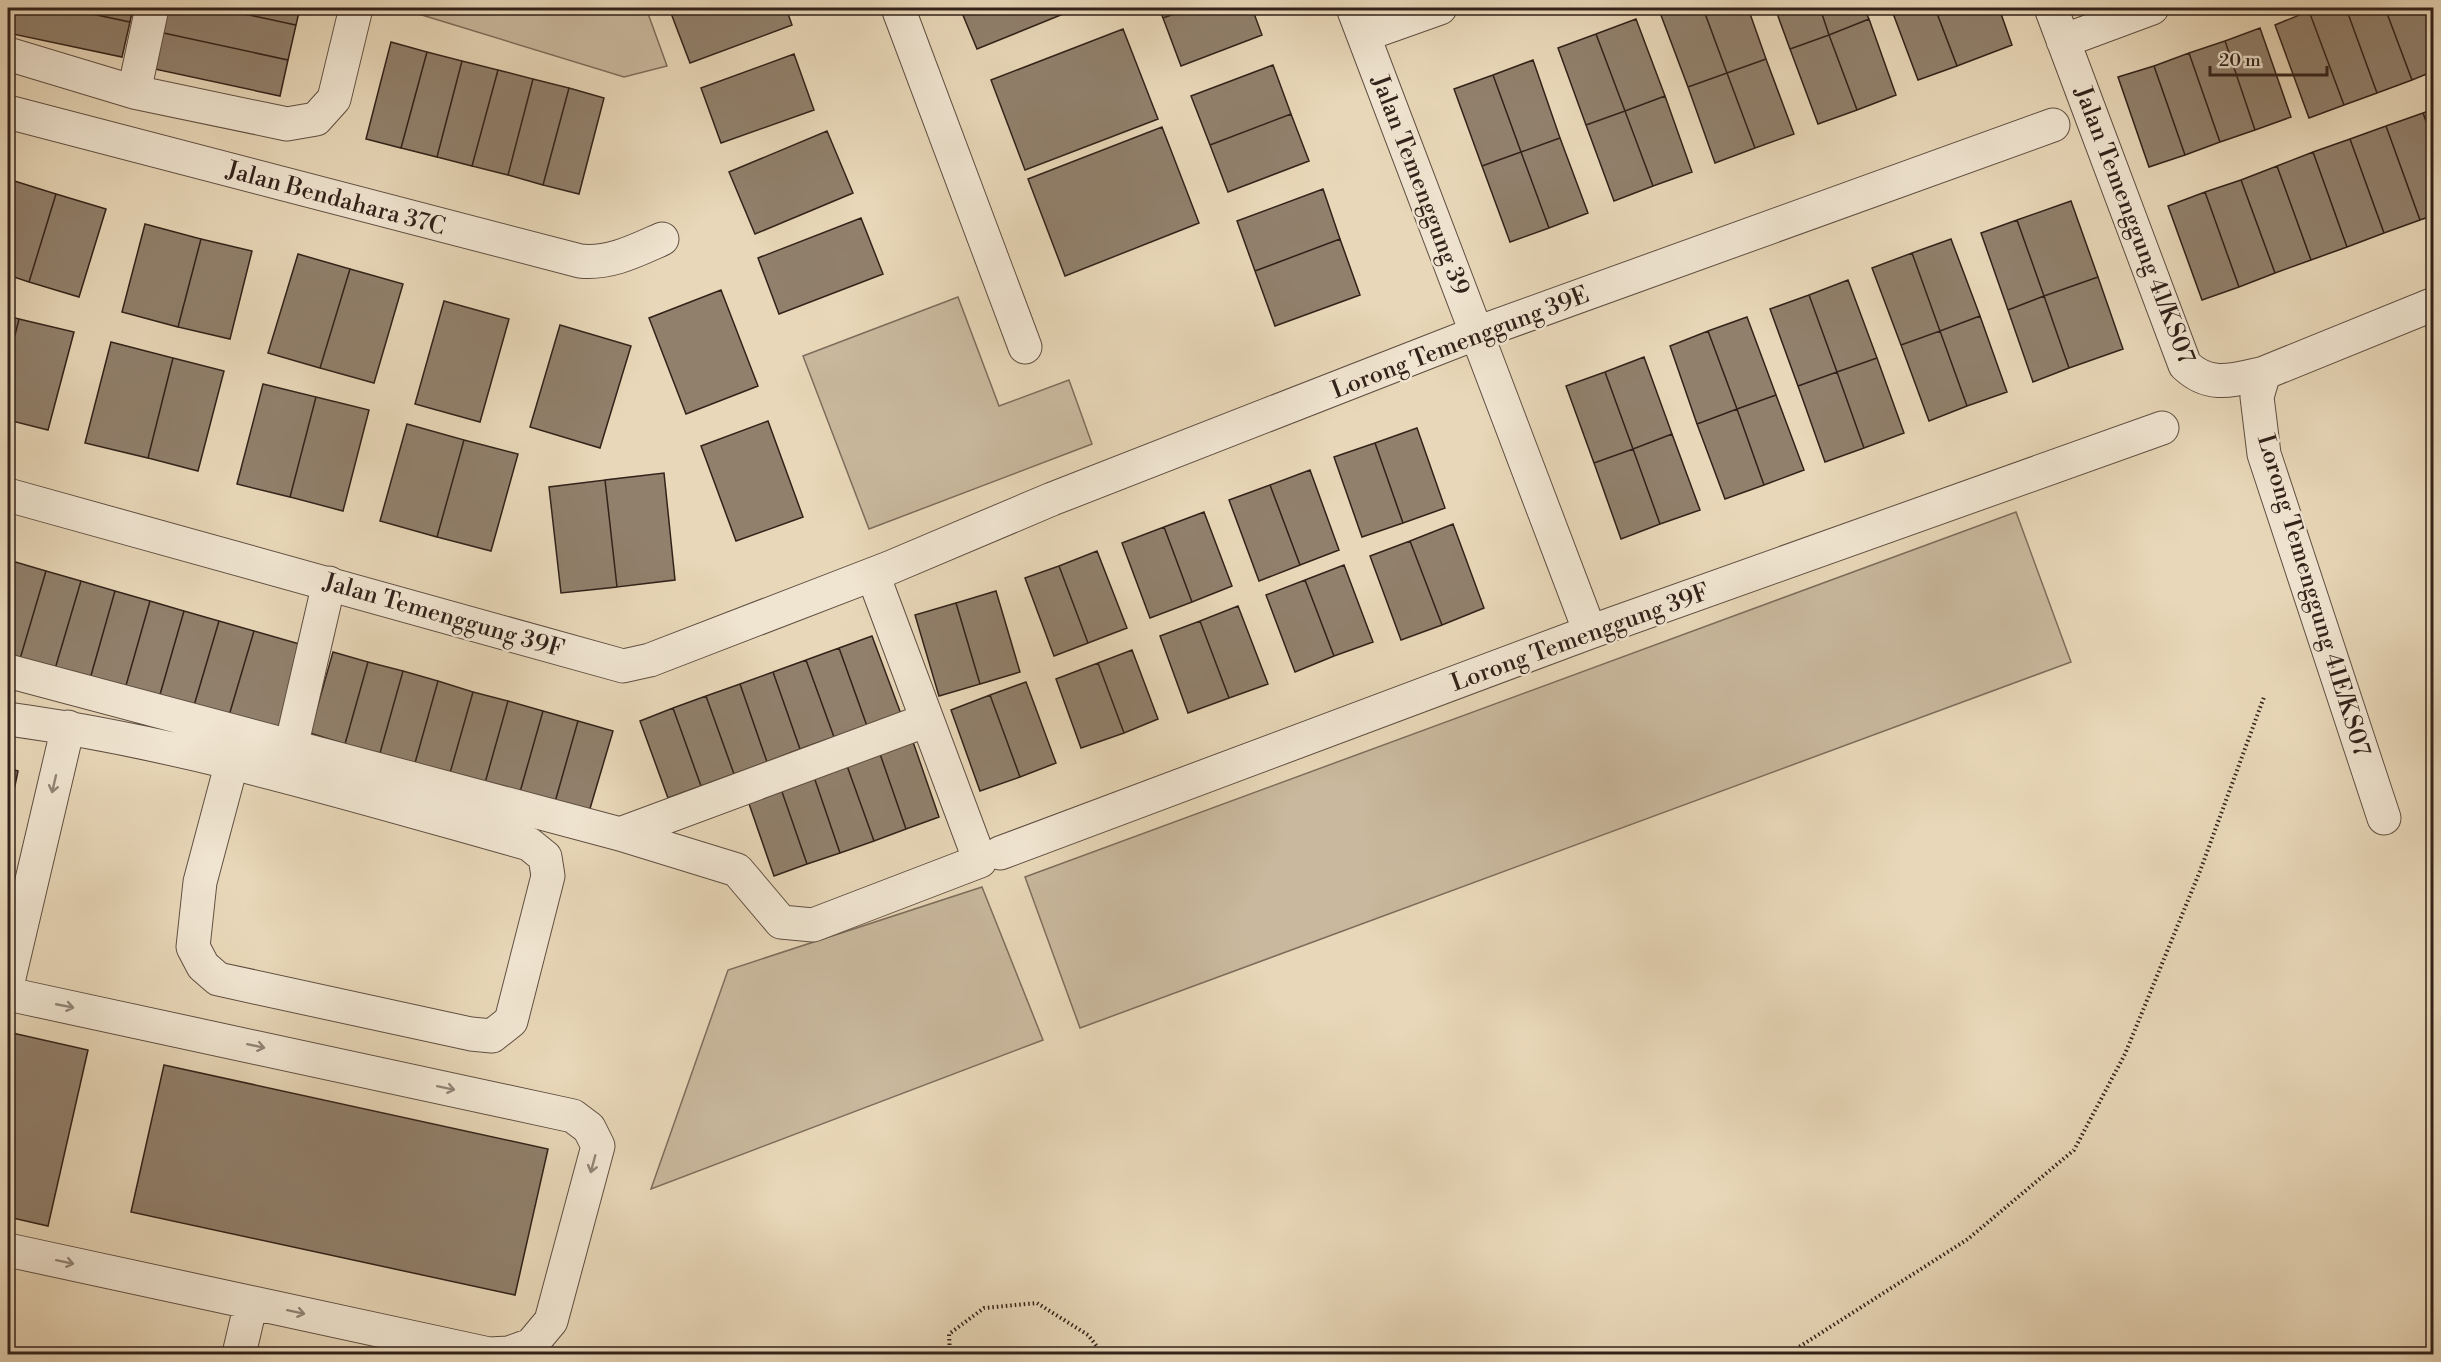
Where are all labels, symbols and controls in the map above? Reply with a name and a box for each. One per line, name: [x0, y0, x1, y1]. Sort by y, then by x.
scale bar: [2210, 39, 2327, 77]
text: 20 m: [2219, 49, 2261, 72]
street label: Jalan Temenggung 39: [1364, 70, 1476, 300]
street label: Jalan Temenggung 41/KS07: [2067, 82, 2201, 368]
street label: Jalan Bendahara 37C: [222, 155, 448, 243]
street label: Lorong Temenggung 39E: [1327, 280, 1593, 406]
street label: Lorong Temenggung 41E/KS07: [2250, 431, 2376, 760]
street label: Jalan Temenggung 39F: [319, 567, 567, 665]
street label: Lorong Temenggung 39F: [1447, 577, 1714, 699]
one-way arrow: [48, 774, 60, 793]
one-way arrow: [55, 1001, 74, 1012]
one-way arrow: [246, 1041, 265, 1053]
one-way arrow: [436, 1083, 455, 1094]
one-way arrow: [587, 1154, 598, 1173]
one-way arrow: [55, 1257, 74, 1269]
one-way arrow: [287, 1307, 306, 1319]

